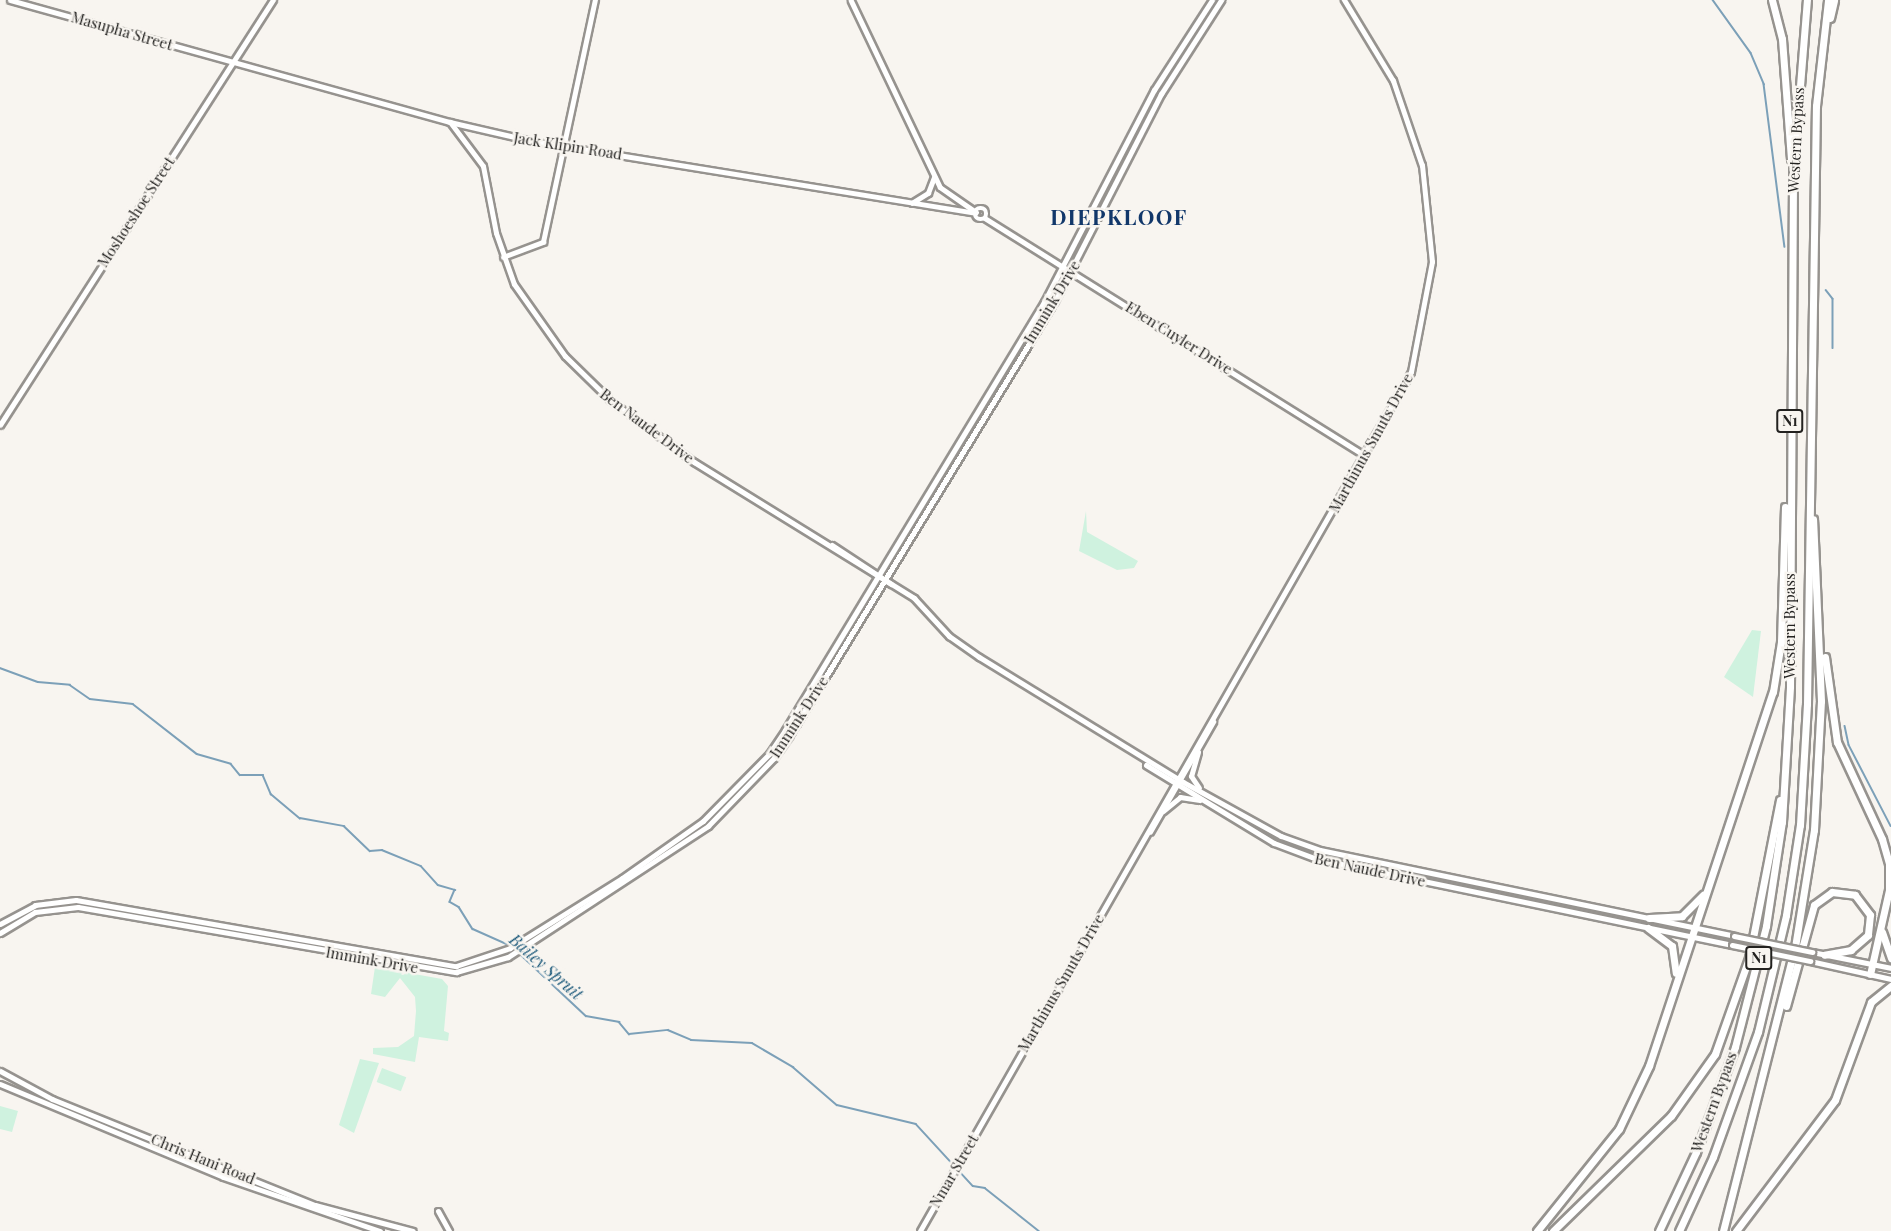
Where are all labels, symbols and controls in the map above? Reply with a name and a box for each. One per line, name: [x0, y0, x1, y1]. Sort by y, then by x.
street label: Masupha Street: [69, 8, 175, 54]
street label: Western Bypass: [1784, 87, 1808, 193]
street label: Jack Klipin Road: [512, 129, 624, 163]
street label: Moshoeshoe Street: [94, 154, 178, 270]
district label: DIEPKLOOF: [1050, 203, 1188, 229]
street label: Immink Drive: [1020, 257, 1084, 347]
street label: Eben Cuyler Drive: [1122, 298, 1236, 378]
street label: Marthinus Smuts Drive: [1325, 370, 1417, 516]
street label: Ben Naude Drive: [597, 385, 697, 467]
road number: N1: [1775, 410, 1805, 432]
street label: Western Bypass: [1781, 573, 1799, 679]
street label: Immink Drive: [766, 673, 832, 761]
street label: Ben Naude Drive: [1313, 849, 1427, 891]
street label: Marthinus Smuts Drive: [1014, 911, 1108, 1055]
water label: Bailey Spruit: [506, 930, 586, 1004]
street label: Immink Drive: [324, 943, 420, 977]
road number: N1: [1744, 947, 1774, 969]
street label: Western Bypass: [1688, 1049, 1740, 1155]
street label: Chris Hani Road: [148, 1130, 258, 1188]
street label: Nmar Street: [926, 1131, 982, 1211]

